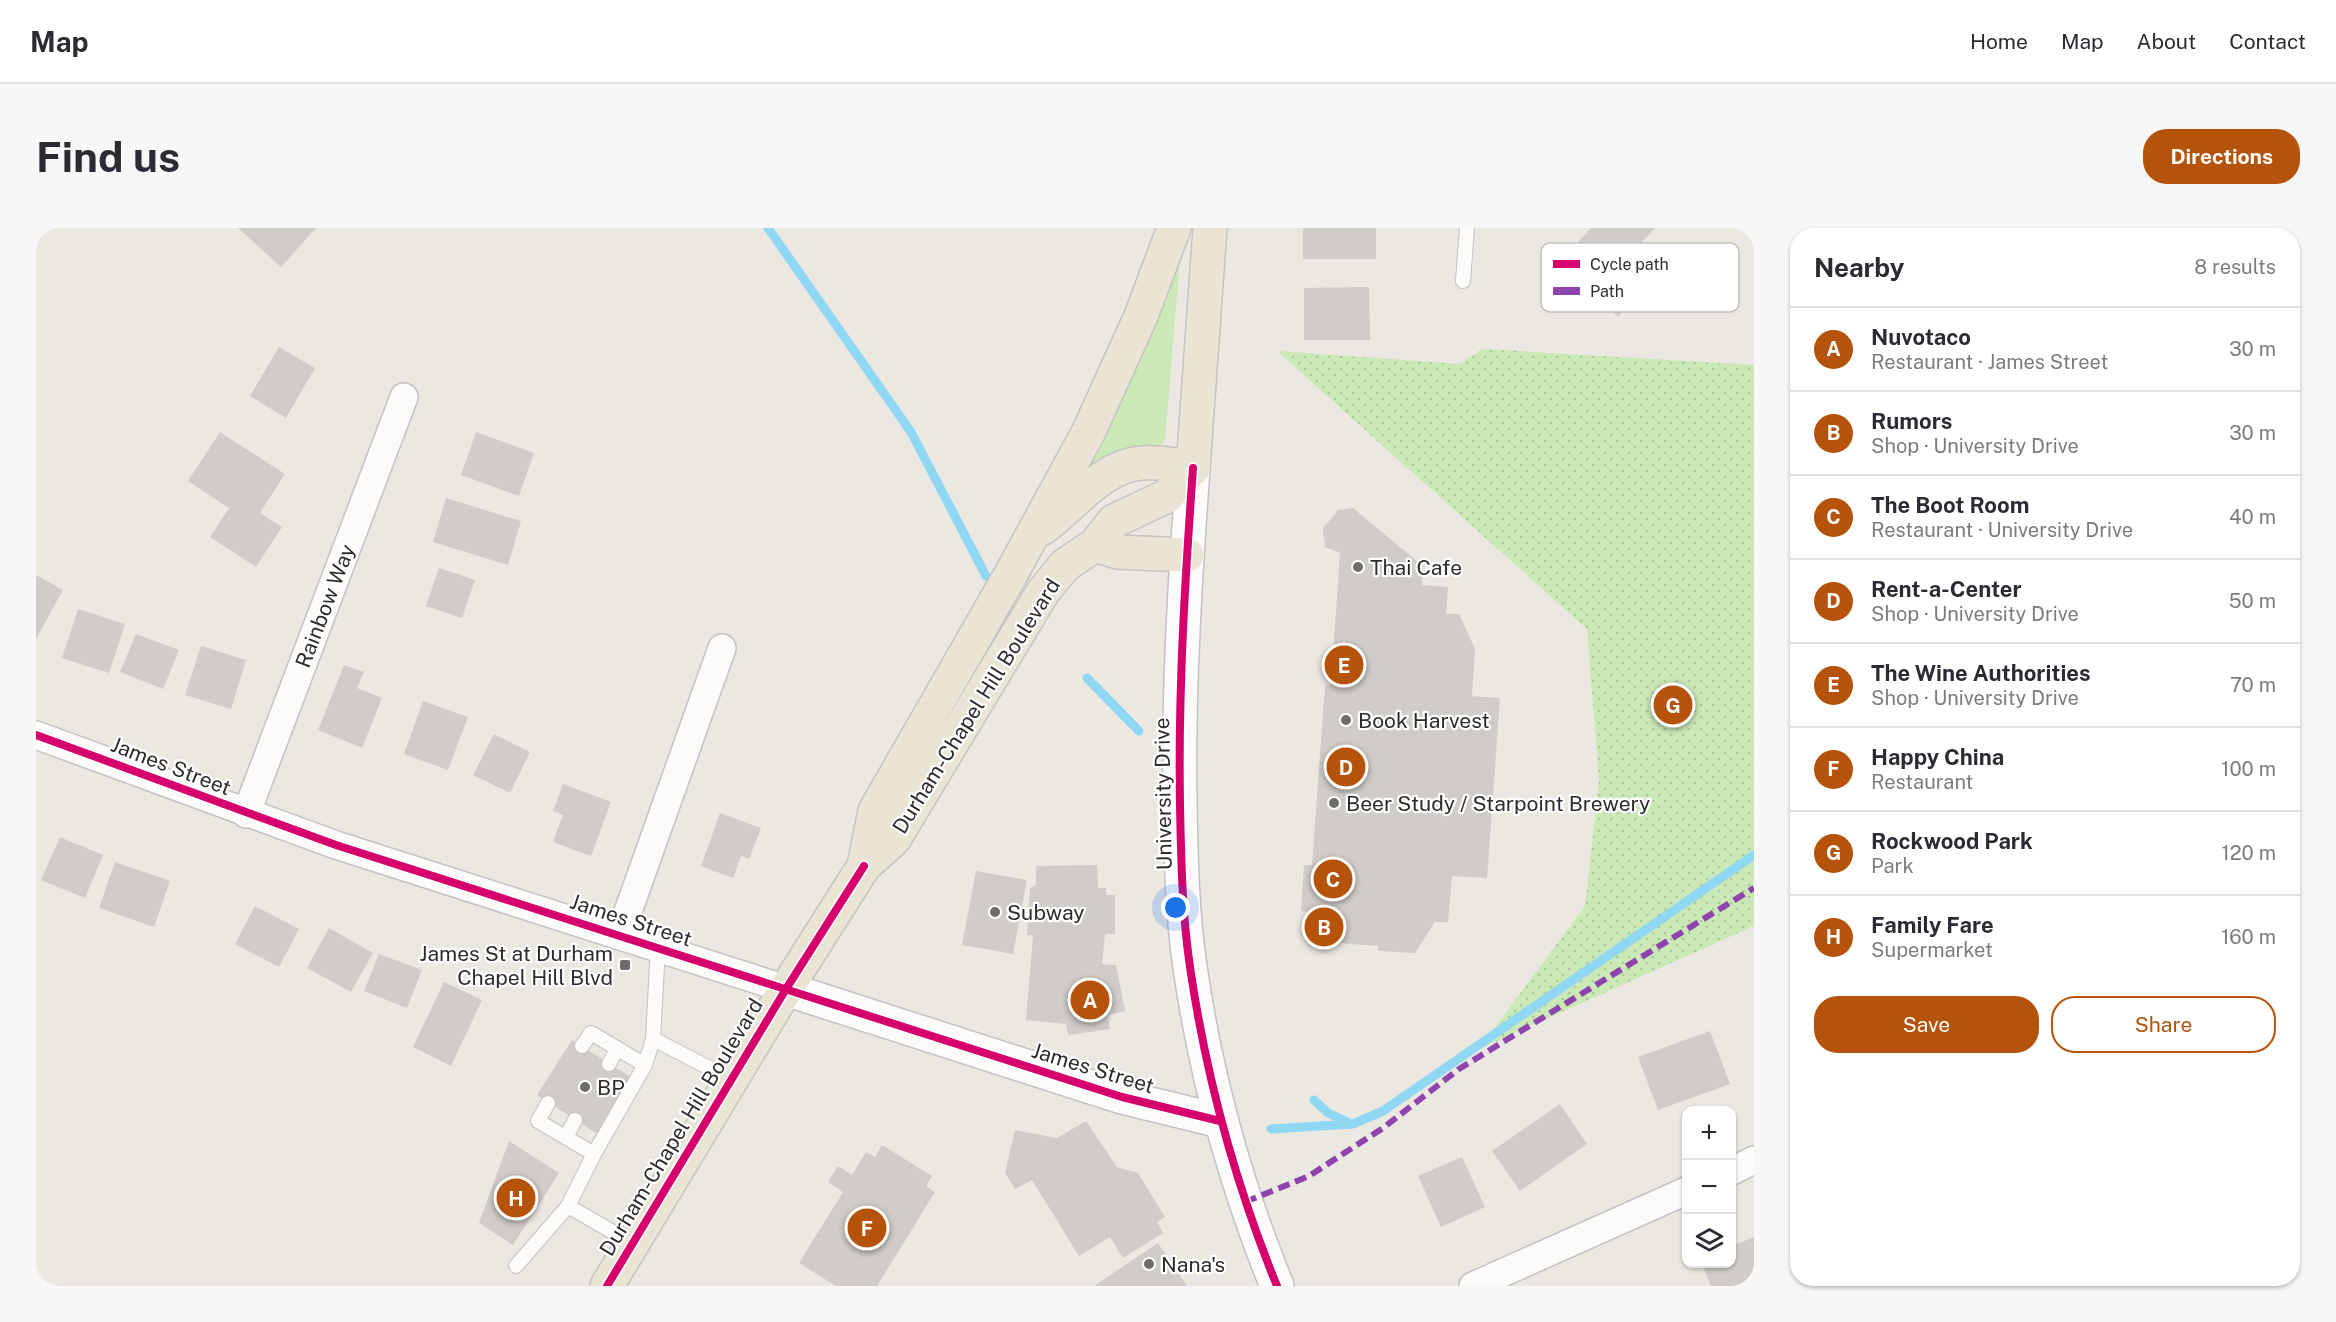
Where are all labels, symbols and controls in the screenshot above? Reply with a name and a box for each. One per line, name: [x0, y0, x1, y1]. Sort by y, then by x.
text: Map: [30, 25, 89, 58]
text: Home: [1970, 29, 2028, 54]
text: Map: [2061, 29, 2104, 54]
text: About: [2137, 29, 2196, 54]
text: Contact: [2229, 29, 2306, 54]
button: Directions: [2143, 129, 2300, 184]
text: Find us: [36, 132, 180, 181]
legend: [1541, 243, 1739, 312]
text: Nearby: [1814, 252, 1904, 283]
text: Cycle path: [1590, 255, 1669, 274]
text: 8 results: [2194, 255, 2276, 279]
text: Path: [1590, 282, 1624, 301]
text: Nuvotaco: [1871, 324, 1971, 350]
text: A: [1826, 337, 1841, 361]
text: 30 m: [2229, 337, 2276, 361]
text: Restaurant · James Street: [1871, 350, 2108, 374]
text: Rumors: [1871, 408, 1952, 434]
text: B: [1827, 421, 1840, 445]
text: 30 m: [2229, 421, 2276, 445]
text: Shop · University Drive: [1871, 434, 2079, 458]
text: The Boot Room: [1871, 492, 2029, 518]
text: C: [1826, 505, 1841, 529]
text: 40 m: [2229, 505, 2276, 529]
text: Restaurant · University Drive: [1871, 518, 2133, 542]
street label: Rainbow Way: [290, 541, 360, 671]
place label: Thai Cafe: [1370, 555, 1462, 580]
marker: Thai Cafe: [1351, 560, 1365, 574]
street label: Durham-Chapel Hill Boulevard: [887, 574, 1065, 838]
text: Rent-a-Center: [1871, 576, 2021, 602]
text: D: [1826, 589, 1841, 613]
text: 50 m: [2229, 589, 2276, 613]
text: Shop · University Drive: [1871, 602, 2079, 626]
pin: E: [1324, 642, 1364, 688]
text: The Wine Authorities: [1871, 660, 2091, 686]
text: E: [1827, 673, 1840, 697]
text: 70 m: [2230, 673, 2276, 697]
pin: G: [1654, 682, 1692, 728]
text: Shop · University Drive: [1871, 686, 2079, 710]
place label: Book Harvest: [1358, 708, 1490, 733]
marker: Book Harvest: [1339, 713, 1353, 727]
street label: University Drive: [1149, 717, 1177, 871]
street label: James Street: [107, 732, 235, 800]
pin: D: [1326, 744, 1366, 790]
text: Happy China: [1871, 744, 2004, 770]
text: F: [1827, 757, 1840, 781]
text: 100 m: [2221, 757, 2276, 781]
text: Restaurant: [1871, 770, 1973, 794]
place label: Beer Study / Starpoint Brewery: [1346, 791, 1650, 816]
marker: Beer Study / Starpoint Brewery: [1327, 796, 1341, 810]
text: Rockwood Park: [1871, 828, 2033, 854]
text: G: [1826, 841, 1841, 865]
text: 120 m: [2222, 841, 2276, 865]
text: Park: [1871, 854, 1914, 878]
pin: C: [1314, 856, 1352, 902]
street label: James Street: [567, 889, 695, 951]
your location: [1161, 893, 1190, 922]
place label: Subway: [1007, 900, 1084, 925]
pin: B: [1304, 904, 1344, 950]
marker: Subway: [988, 905, 1002, 919]
text: Family Fare: [1871, 912, 1994, 938]
text: H: [1826, 925, 1841, 949]
text: 160 m: [2221, 925, 2276, 949]
text: Supermarket: [1871, 938, 1993, 962]
place label: James St at Durham Chapel Hill Blvd: [419, 941, 613, 990]
marker: James St at Durham Chapel Hill Blvd: [618, 958, 632, 972]
pin: A: [1070, 978, 1110, 1022]
street label: Durham-Chapel Hill Boulevard: [594, 994, 768, 1260]
button: Save: [1814, 996, 2039, 1053]
button: Share: [2051, 996, 2276, 1053]
street label: James Street: [1029, 1038, 1157, 1098]
place label: BP: [597, 1075, 625, 1100]
marker: BP: [578, 1080, 592, 1094]
map controls: [1682, 1106, 1736, 1268]
button: +: [1682, 1106, 1736, 1160]
button: −: [1682, 1160, 1736, 1214]
pin: H: [496, 1176, 536, 1220]
pin: F: [848, 1206, 886, 1250]
button: layers: [1682, 1214, 1736, 1268]
place label: Nana's: [1161, 1252, 1225, 1277]
marker: Nana's: [1142, 1257, 1156, 1271]

